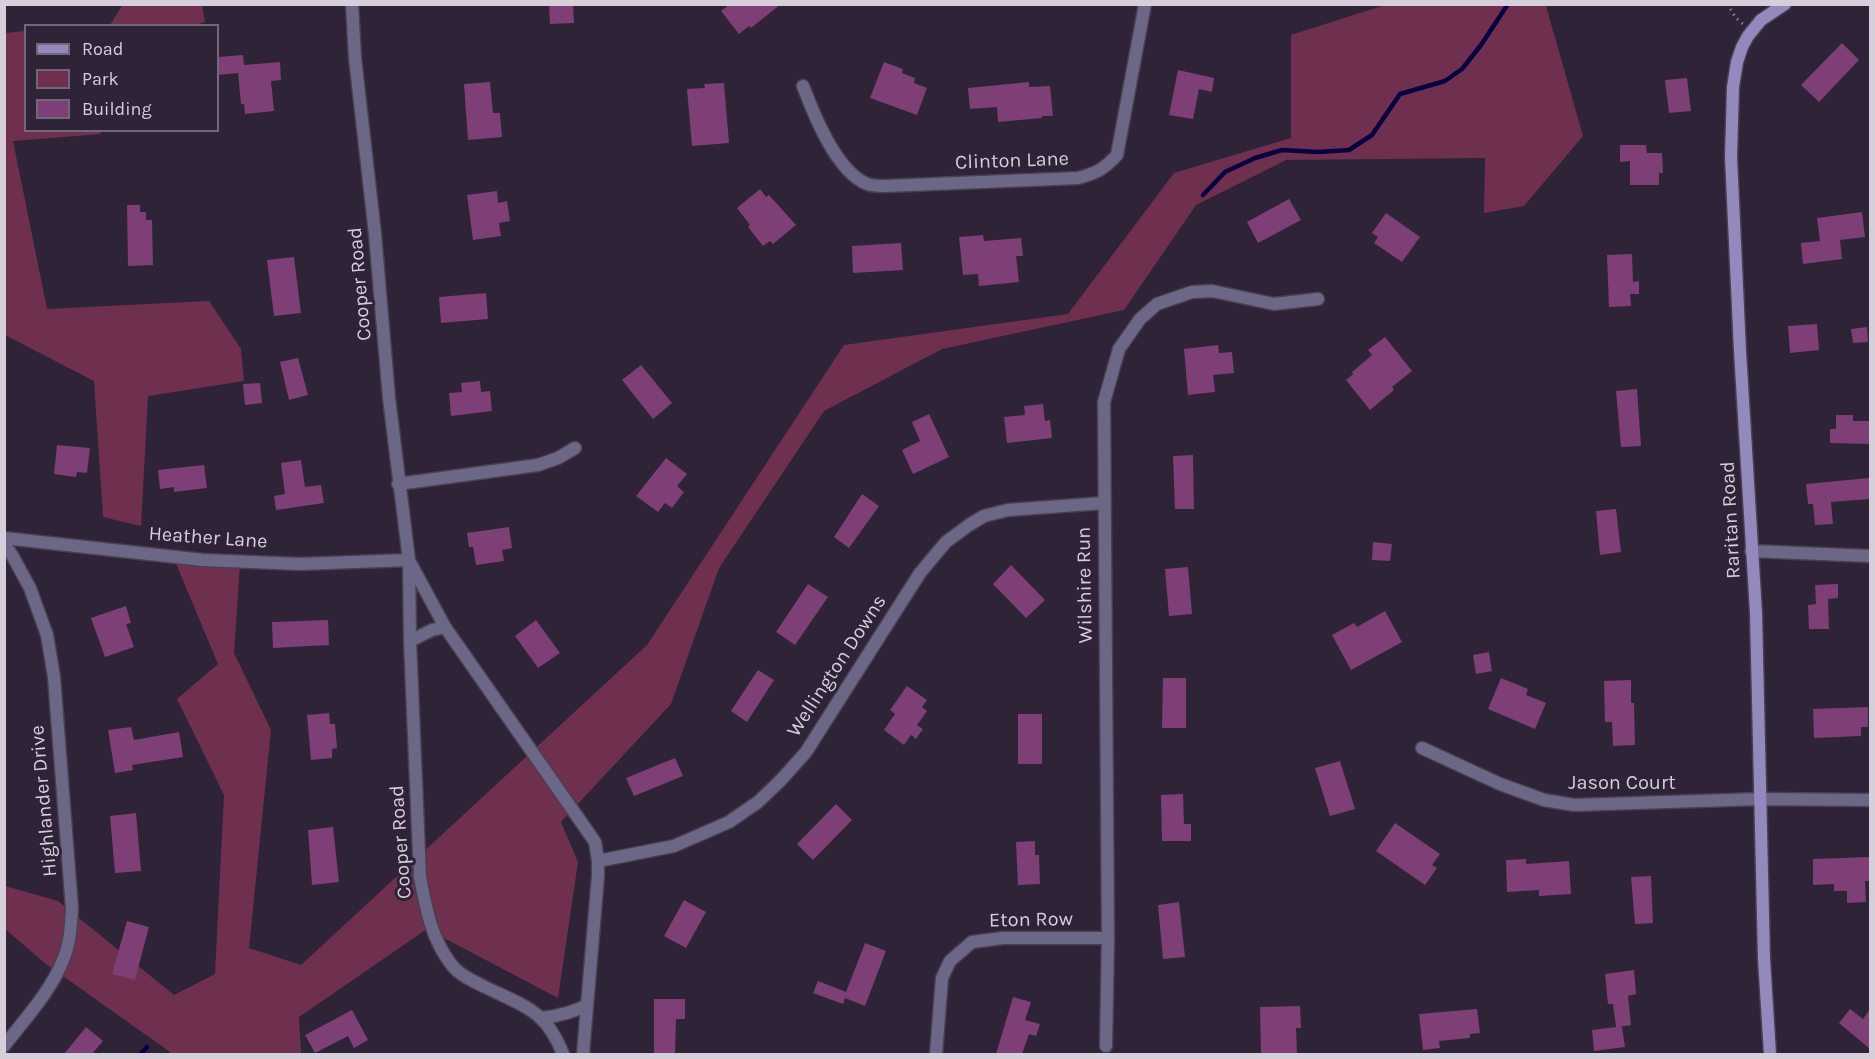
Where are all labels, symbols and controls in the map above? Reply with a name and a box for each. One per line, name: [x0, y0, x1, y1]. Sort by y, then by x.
legend: [24, 24, 219, 132]
text: Road: [82, 38, 123, 60]
text: Park: [82, 68, 119, 90]
text: Building: [82, 98, 152, 120]
street label: Clinton Lane: [955, 147, 1069, 175]
street label: Cooper Road: [343, 226, 377, 342]
street label: Raritan Road: [1716, 461, 1746, 579]
street label: Heather Lane: [148, 522, 268, 554]
street label: Wilshire Run: [1072, 526, 1098, 644]
street label: Wellington Downs: [782, 590, 892, 742]
street label: Highlander Drive: [25, 724, 63, 878]
street label: Jason Court: [1568, 771, 1676, 795]
street label: Cooper Road: [385, 784, 417, 900]
street label: Eton Row: [989, 907, 1073, 933]

